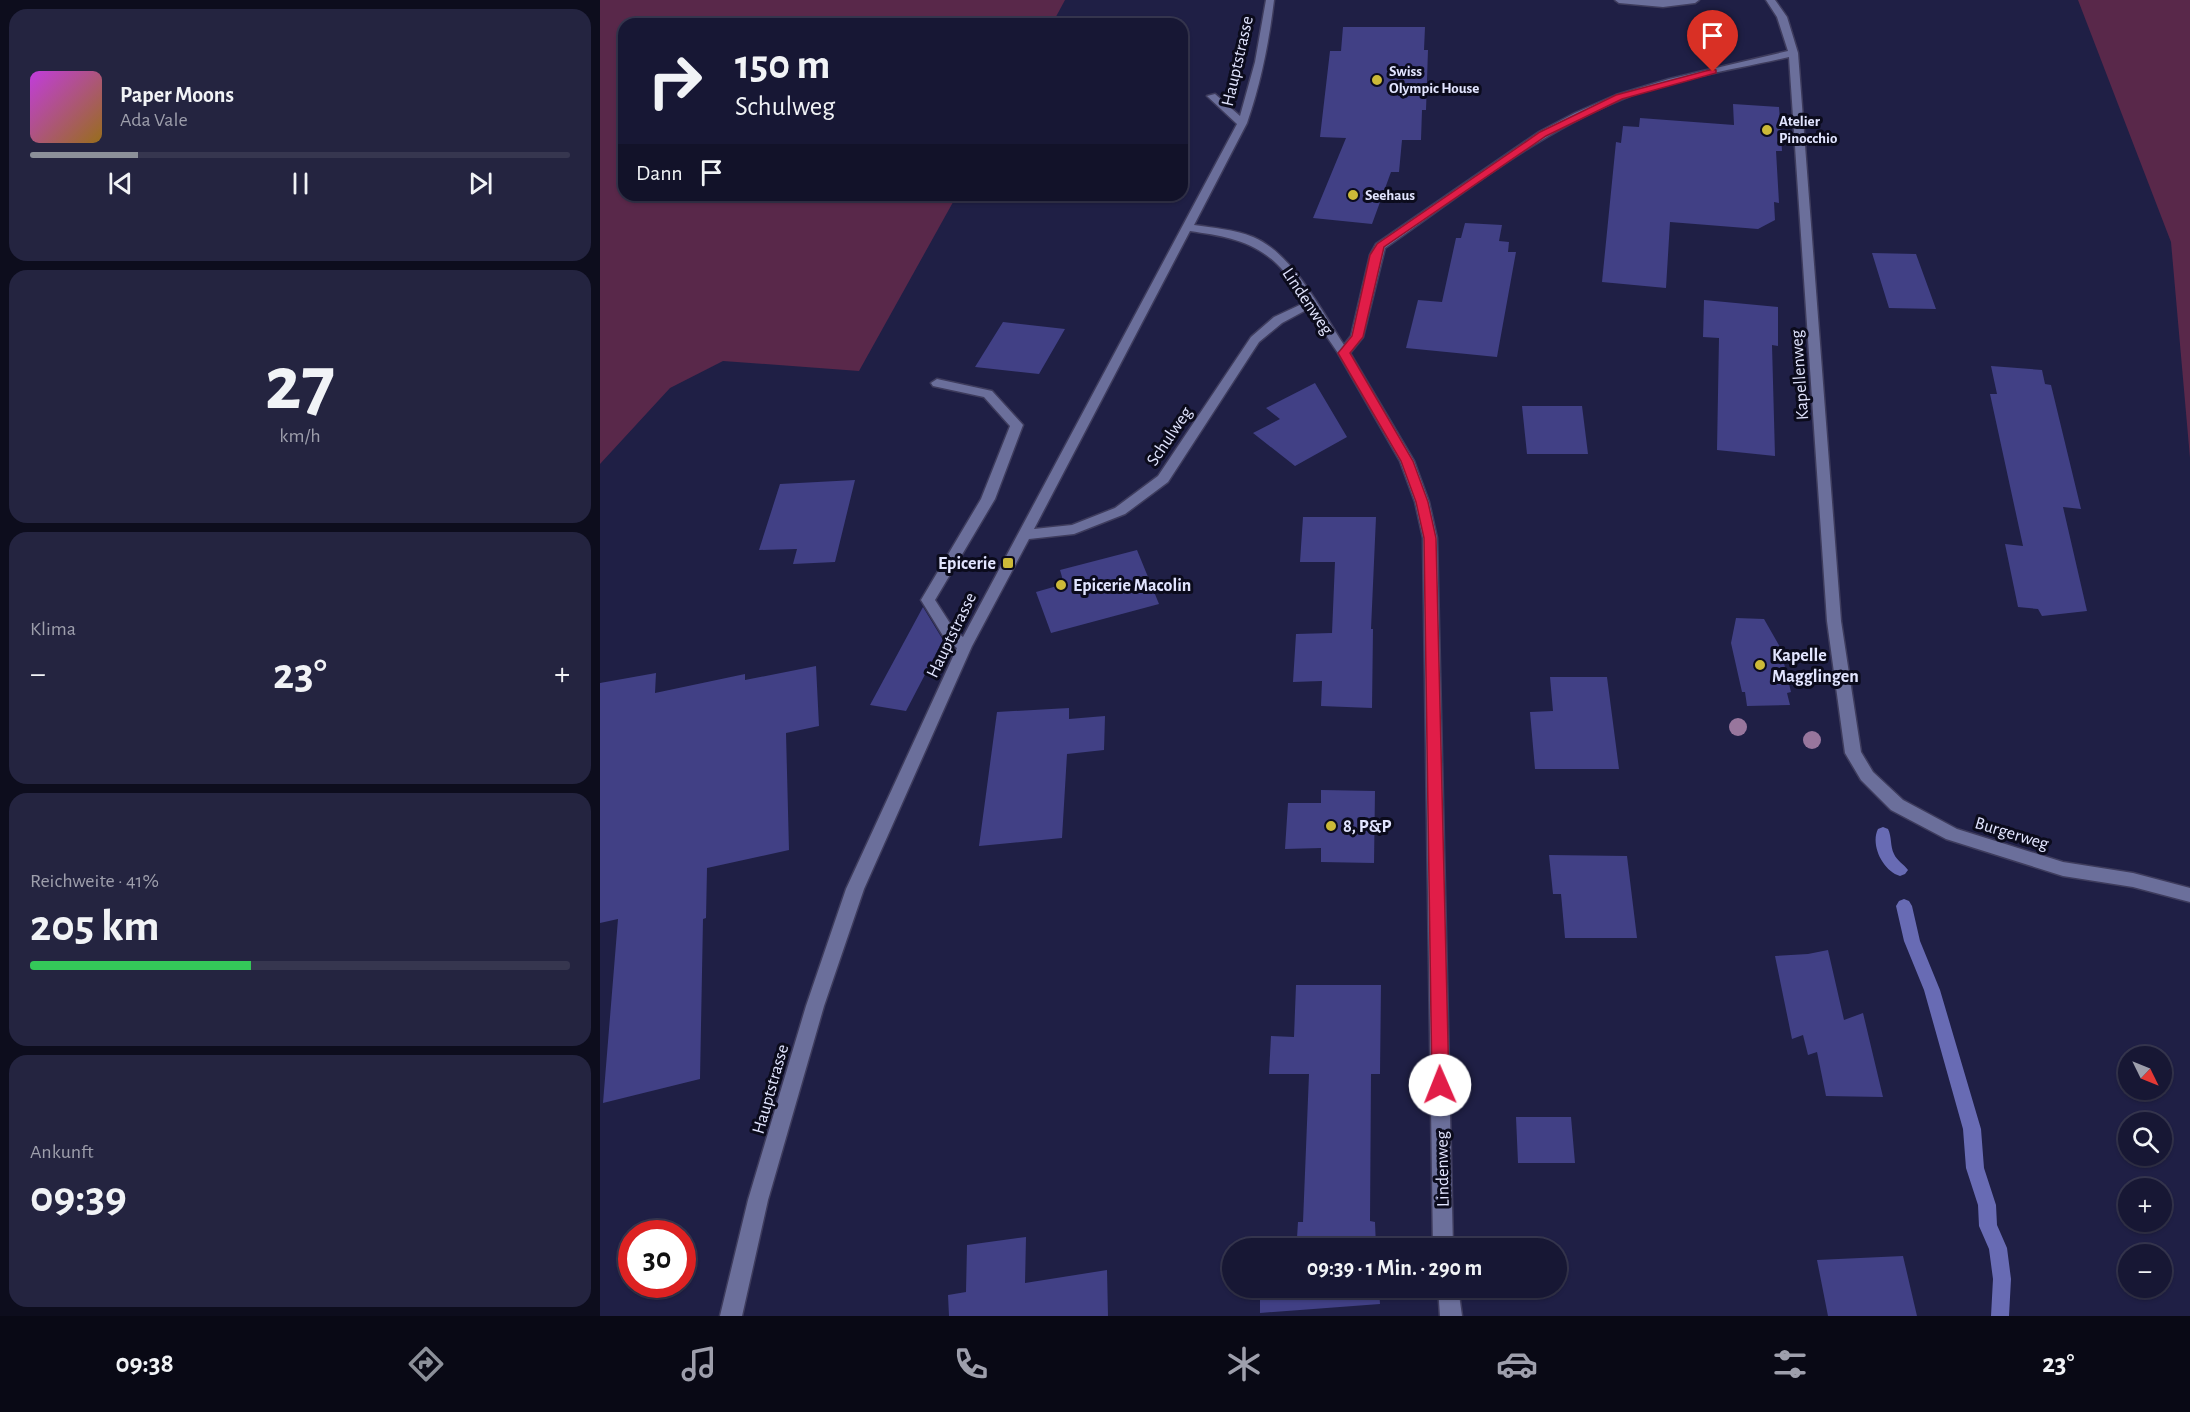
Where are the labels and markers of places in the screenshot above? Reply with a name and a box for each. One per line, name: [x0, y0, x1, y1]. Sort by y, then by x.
pin: [1687, 10, 1738, 72]
place label: Swiss Olympic House: [1389, 64, 1479, 96]
marker: Swiss Olympic House: [1370, 73, 1384, 87]
place label: Atelier Pinocchio: [1779, 114, 1837, 146]
marker: Atelier Pinocchio: [1760, 123, 1774, 137]
marker: Seehaus: [1346, 188, 1360, 202]
place label: Seehaus: [1365, 188, 1415, 203]
place label: Epicerie: [938, 555, 996, 573]
marker: Epicerie: [1001, 556, 1015, 570]
place label: Epicerie Macolin: [1073, 577, 1191, 595]
marker: Epicerie Macolin: [1054, 578, 1068, 592]
place label: Kapelle Magglingen: [1772, 647, 1859, 686]
marker: Kapelle Magglingen: [1753, 658, 1767, 672]
place label: 8, P&P: [1343, 818, 1391, 836]
marker: 8, P&P: [1324, 819, 1338, 833]

